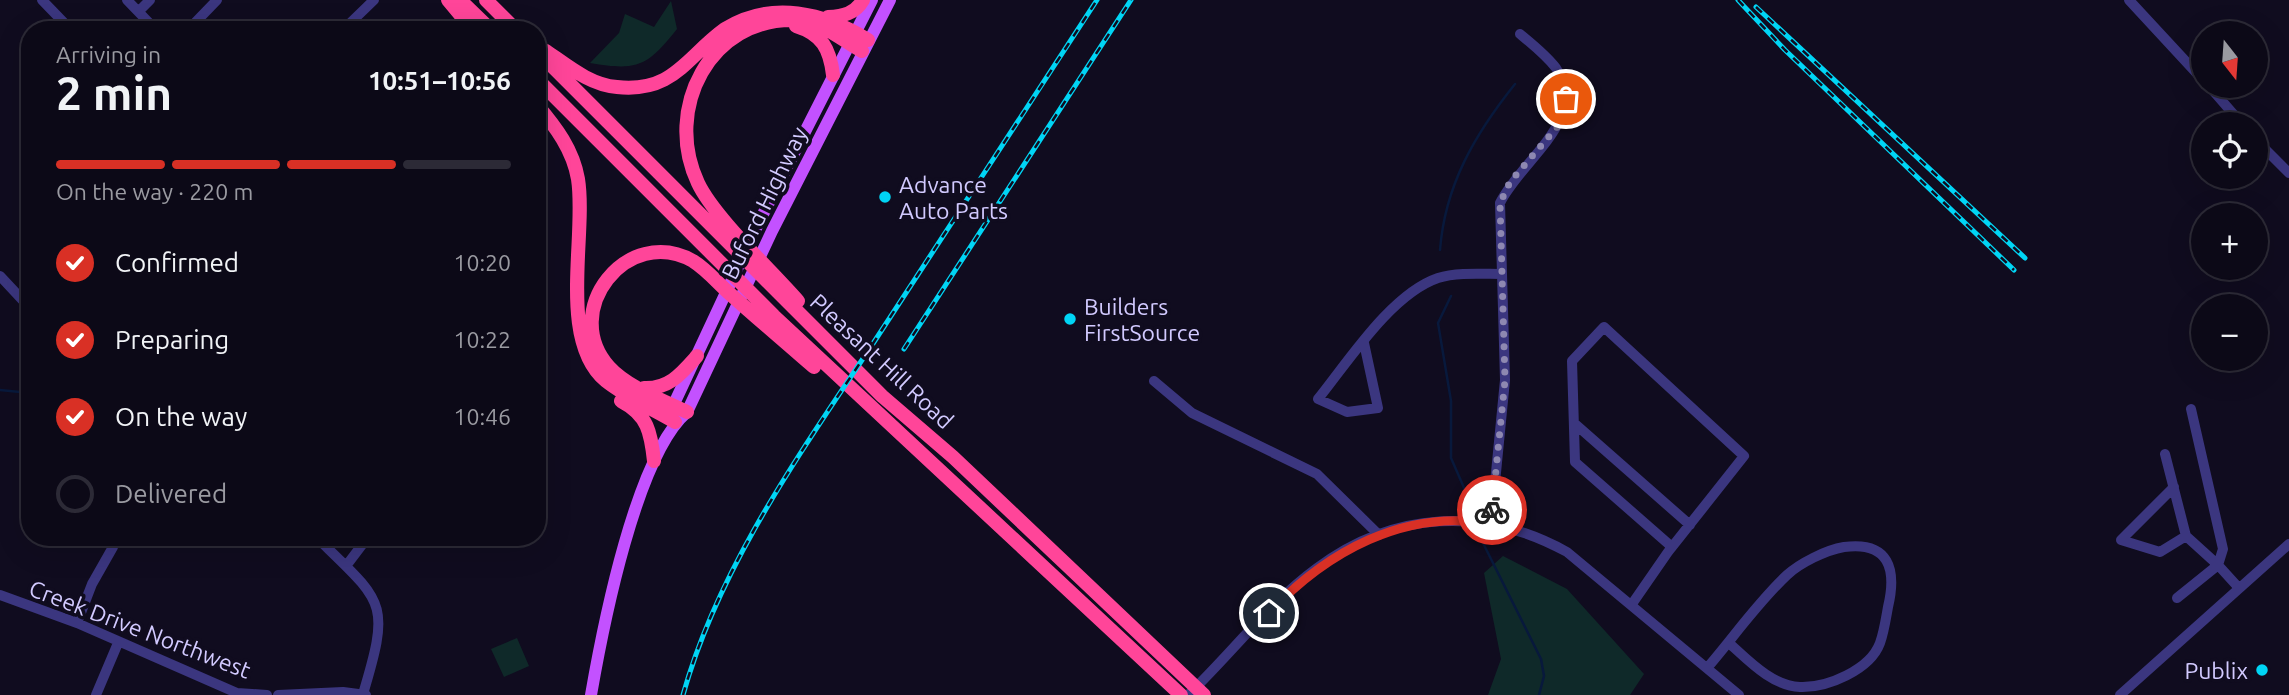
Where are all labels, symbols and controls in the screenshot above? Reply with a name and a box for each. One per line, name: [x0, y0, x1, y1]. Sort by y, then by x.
north arrow: [2191, 21, 2268, 98]
map controls: [2191, 21, 2268, 371]
text: Arriving in: [56, 42, 161, 67]
text: 10:51–10:56: [368, 66, 511, 95]
text: 2 min: [56, 67, 172, 119]
pin: [1536, 69, 1596, 129]
icon: bag: [1547, 80, 1585, 118]
button: locate: [2191, 112, 2268, 189]
street label: Buford Highway: [716, 123, 812, 283]
place label: Advance Auto Parts: [899, 172, 1008, 223]
text: On the way · 220 m: [56, 179, 253, 204]
marker: Advance Auto Parts: [877, 189, 893, 205]
button: +: [2191, 203, 2268, 280]
icon: check: [56, 244, 94, 282]
text: Confirmed: [115, 248, 239, 277]
text: 10:20: [453, 250, 511, 275]
street label: Pleasant Hill Road: [806, 289, 958, 433]
place label: Builders FirstSource: [1084, 294, 1200, 345]
button: −: [2191, 294, 2268, 371]
marker: Builders FirstSource: [1062, 311, 1078, 327]
icon: check: [56, 321, 94, 359]
text: Preparing: [115, 325, 229, 354]
text: 10:22: [453, 327, 511, 352]
icon: check: [56, 398, 94, 436]
text: On the way: [115, 402, 247, 431]
text: 10:46: [453, 404, 511, 429]
courier: [1457, 475, 1527, 545]
text: Delivered: [115, 479, 227, 508]
icon: bike: [1473, 491, 1511, 529]
street label: Creek Drive Northwest: [26, 575, 254, 683]
pin: [1239, 583, 1299, 643]
icon: home: [1250, 594, 1288, 632]
place label: Publix: [2184, 658, 2248, 683]
marker: Publix: [2254, 662, 2270, 678]

